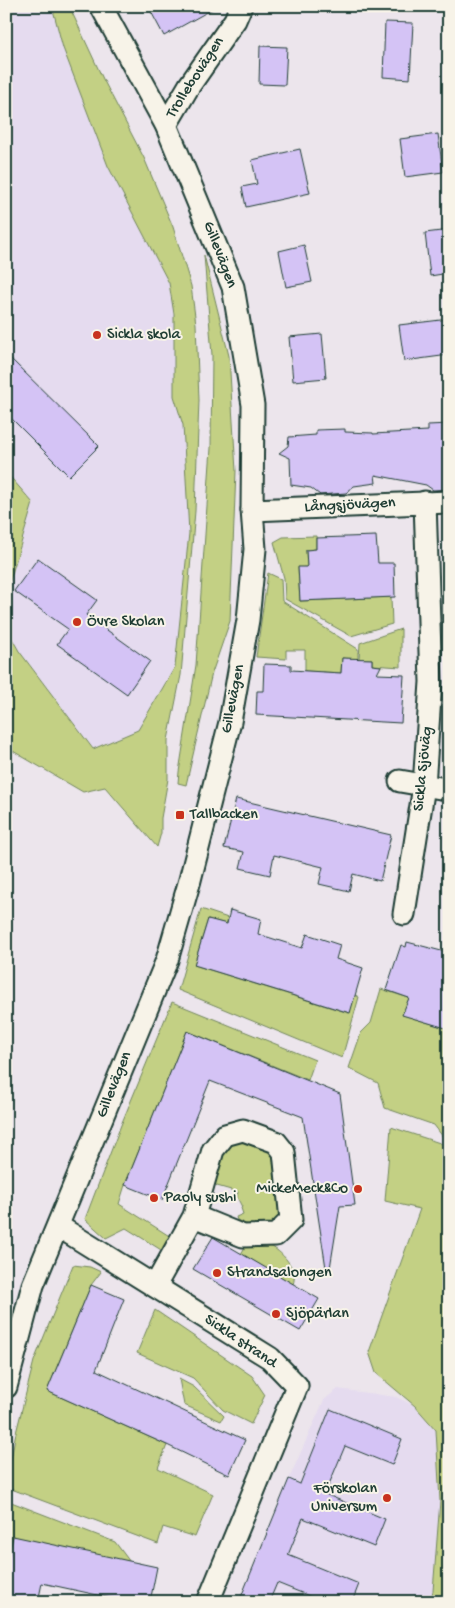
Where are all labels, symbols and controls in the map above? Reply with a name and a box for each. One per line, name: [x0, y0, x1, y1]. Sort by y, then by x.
street label: Trollebovägen: [162, 33, 230, 123]
street label: Gillevägen: [198, 219, 241, 291]
place label: Sickla skola: [107, 326, 182, 345]
marker: Sickla skola: [91, 329, 103, 341]
street label: Långsjövägen: [304, 494, 396, 518]
place label: Övre Skolan: [87, 613, 165, 632]
marker: Övre Skolan: [71, 616, 83, 628]
street label: Gillevägen: [218, 663, 250, 735]
street label: Sickla Sjöväg: [410, 726, 438, 812]
place label: Tallbacken: [189, 806, 258, 825]
marker: Tallbacken: [174, 809, 186, 821]
street label: Gillevägen: [93, 1049, 137, 1121]
place label: MickeMeck&Co: [256, 1180, 348, 1199]
marker: MickeMeck&Co: [352, 1183, 364, 1195]
place label: Paoly sushi: [163, 1189, 237, 1208]
marker: Paoly sushi: [148, 1192, 160, 1204]
place label: Strandsalongen: [227, 1264, 332, 1283]
marker: Strandsalongen: [211, 1267, 223, 1279]
place label: Sjöpärlan: [286, 1305, 349, 1324]
marker: Sjöpärlan: [270, 1308, 282, 1320]
street label: Sickla strand: [200, 1311, 281, 1374]
place label: Förskolan Universum: [311, 1480, 378, 1517]
marker: Förskolan Universum: [381, 1492, 393, 1504]

